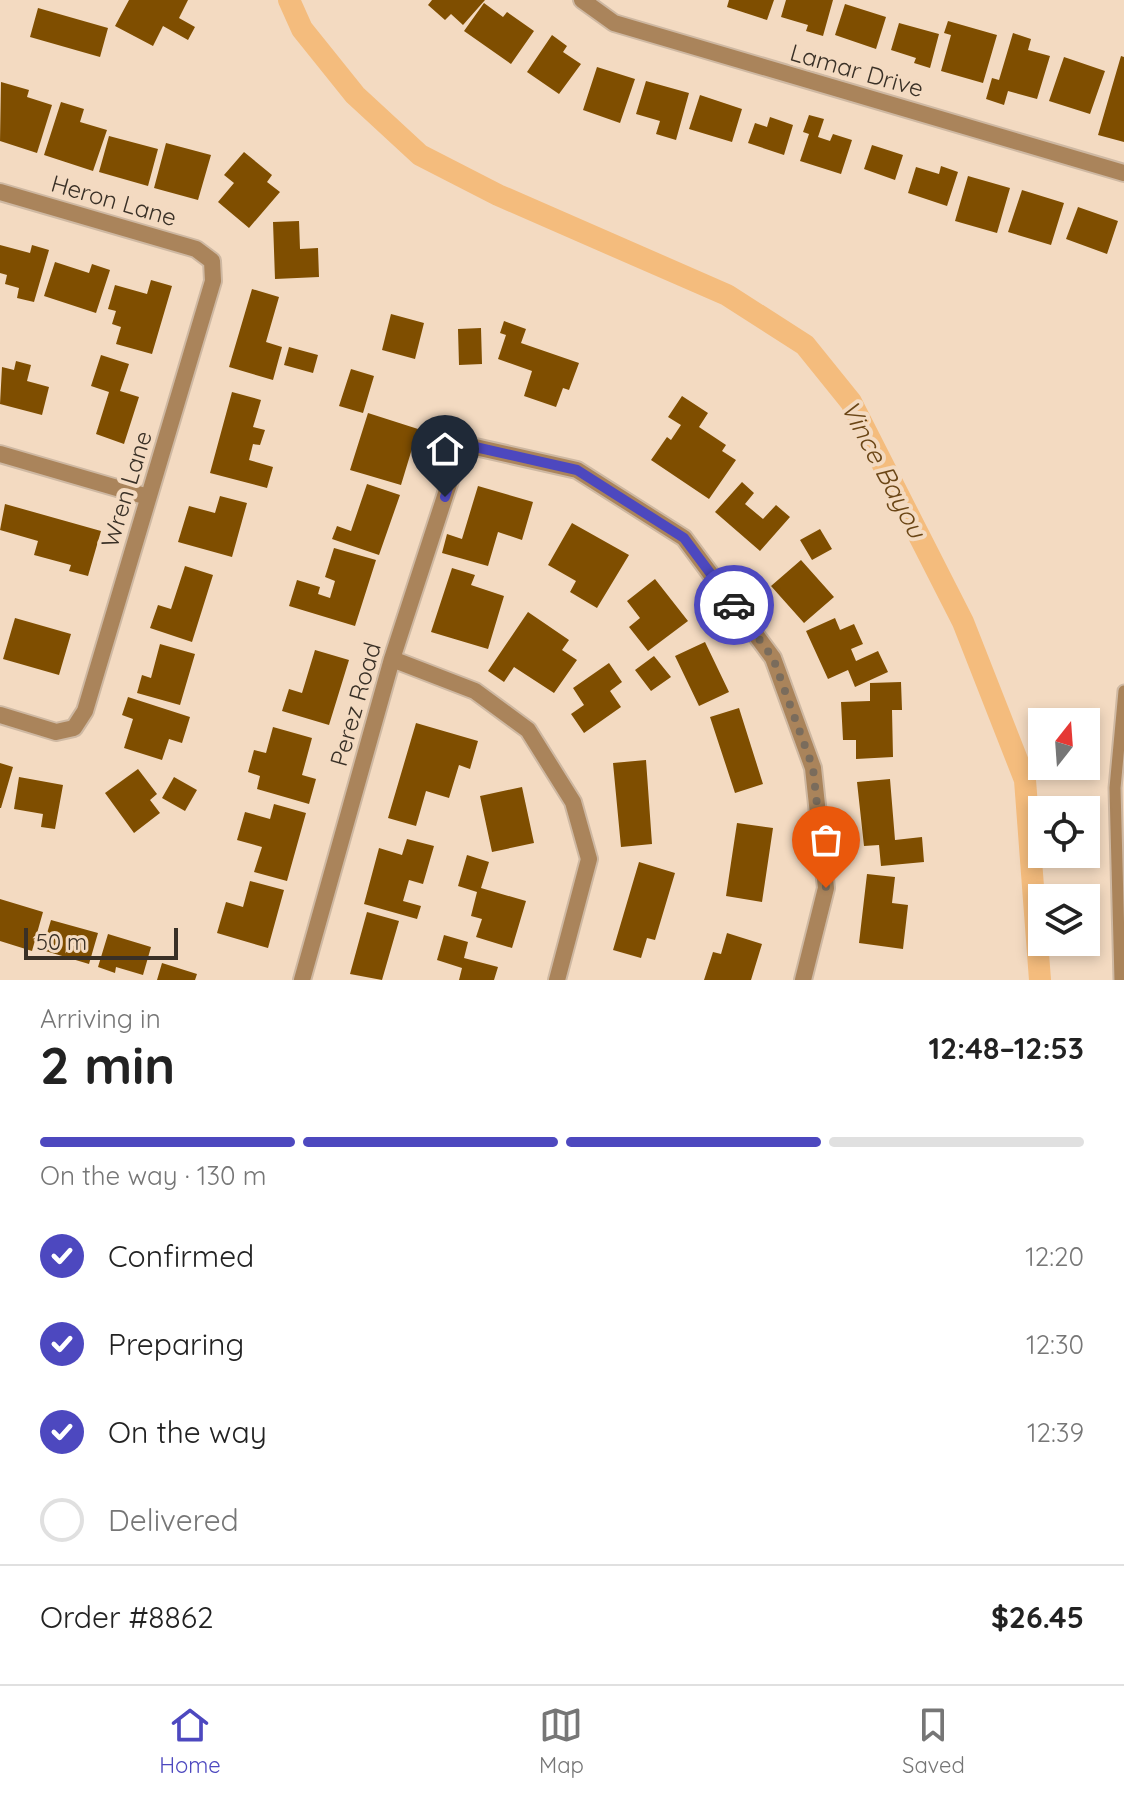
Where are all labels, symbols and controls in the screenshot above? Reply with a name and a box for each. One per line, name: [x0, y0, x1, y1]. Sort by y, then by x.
street label: Lamar Drive: [787, 37, 927, 103]
street label: Heron Lane: [48, 168, 180, 232]
water label: Vince Bayou: [834, 395, 935, 544]
pin: [411, 415, 479, 497]
street label: Wren Lane: [94, 427, 158, 551]
icon: home: [423, 427, 467, 471]
courier: [694, 565, 774, 645]
icon: car: [712, 583, 756, 627]
street label: Perez Road: [323, 639, 387, 769]
north arrow: [1028, 708, 1100, 780]
map controls: [1028, 708, 1100, 956]
button: locate: [1028, 796, 1100, 868]
pin: [792, 806, 860, 888]
icon: bag: [804, 818, 848, 862]
button: layers: [1028, 884, 1100, 956]
scale bar: [24, 924, 178, 960]
text: 50 m: [36, 928, 87, 956]
text: Arriving in: [40, 1002, 161, 1035]
text: 12:48–12:53: [928, 1029, 1084, 1067]
text: 2 min: [40, 1032, 175, 1097]
text: On the way · 130 m: [40, 1159, 266, 1192]
icon: check: [40, 1234, 84, 1278]
text: Confirmed: [108, 1237, 254, 1275]
text: 12:20: [1025, 1240, 1084, 1273]
icon: check: [40, 1322, 84, 1366]
text: Preparing: [108, 1325, 244, 1363]
text: 12:30: [1026, 1328, 1084, 1361]
icon: check: [40, 1410, 84, 1454]
text: On the way: [108, 1413, 267, 1451]
text: 12:39: [1027, 1416, 1084, 1449]
text: Delivered: [108, 1501, 239, 1539]
text: Order #8862: [40, 1598, 214, 1636]
text: $26.45: [991, 1598, 1084, 1636]
tab: Home: [159, 1703, 221, 1779]
tab: Map: [539, 1703, 584, 1779]
tab: Saved: [902, 1703, 965, 1779]

